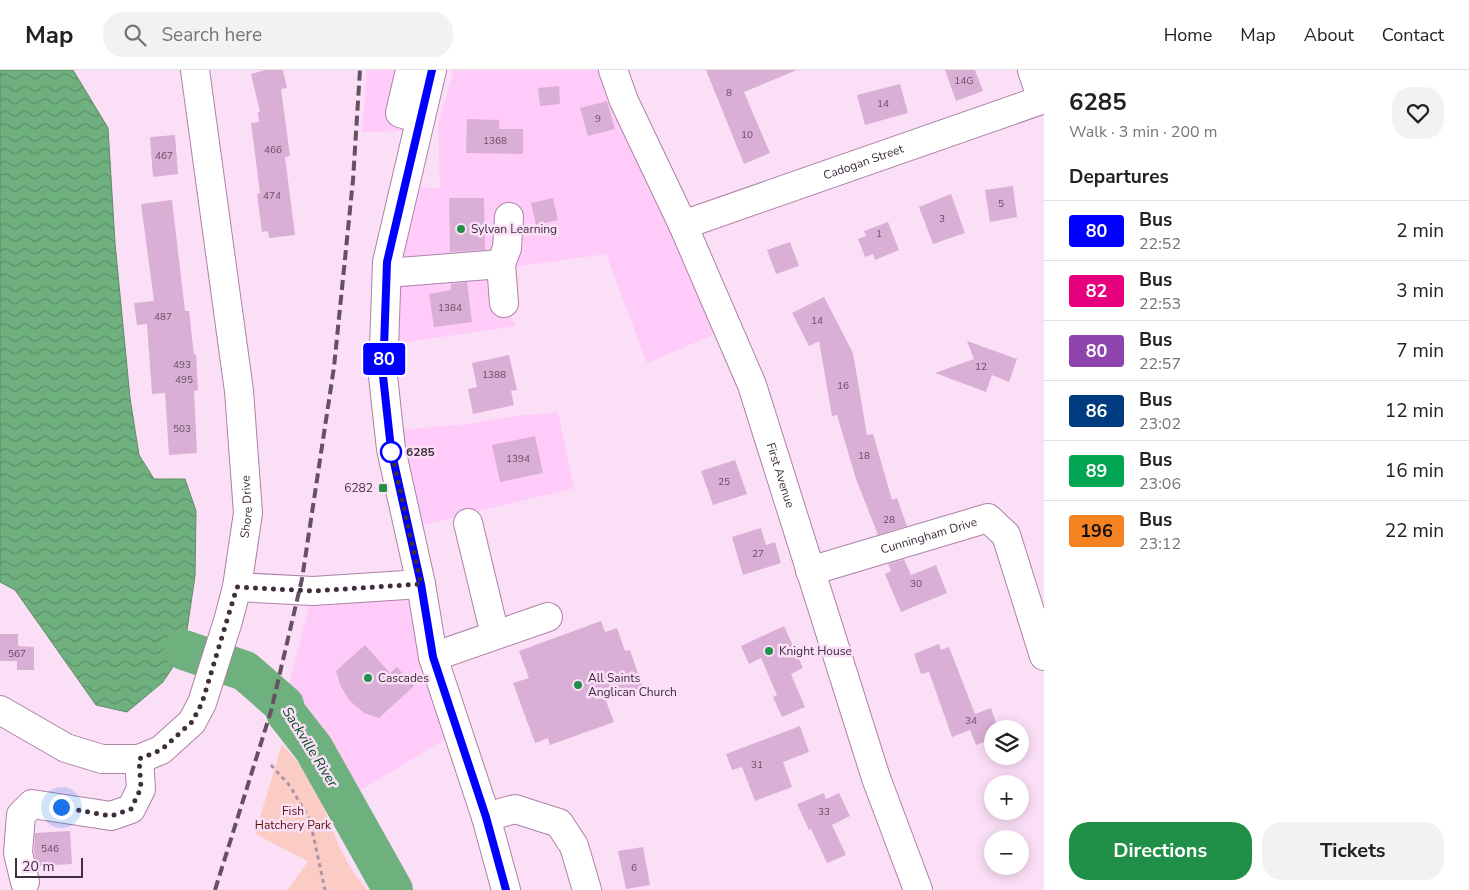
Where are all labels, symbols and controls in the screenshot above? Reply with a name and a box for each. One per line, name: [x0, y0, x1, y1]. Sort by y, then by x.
search box: [103, 12, 453, 57]
text: Map: [25, 19, 73, 51]
icon: search: [121, 21, 149, 49]
text: Search here: [161, 22, 262, 48]
text: Home: [1164, 23, 1212, 47]
text: Map: [1240, 23, 1276, 47]
text: About: [1304, 23, 1354, 47]
text: Contact: [1382, 23, 1444, 47]
house number: 14G: [954, 74, 974, 88]
house number: 8: [726, 86, 732, 100]
text: 6285: [1069, 86, 1127, 118]
button: heart: [1392, 87, 1444, 139]
house number: 14: [877, 97, 889, 111]
house number: 9: [595, 112, 601, 126]
text: Walk · 3 min · 200 m: [1069, 121, 1217, 143]
house number: 10: [741, 128, 753, 142]
house number: 1368: [483, 134, 507, 148]
street label: Cadogan Street: [821, 140, 906, 183]
house number: 466: [264, 143, 282, 157]
house number: 467: [155, 149, 173, 163]
text: Departures: [1069, 164, 1169, 190]
house number: 474: [263, 189, 281, 203]
house number: 5: [998, 197, 1004, 211]
text: Bus: [1139, 207, 1172, 233]
house number: 3: [939, 212, 945, 226]
text: 2 min: [1396, 218, 1444, 244]
text: 80: [1086, 219, 1107, 243]
place label: Sylvan Learning: [471, 221, 557, 237]
marker: Sylvan Learning: [455, 223, 467, 235]
house number: 1: [876, 227, 882, 241]
text: 22:52: [1139, 233, 1181, 255]
text: Bus: [1139, 267, 1172, 293]
text: 3 min: [1396, 278, 1444, 304]
text: 82: [1086, 279, 1107, 303]
text: 22:53: [1139, 293, 1181, 315]
house number: 1384: [438, 301, 462, 315]
house number: 487: [154, 310, 172, 324]
house number: 14: [811, 314, 823, 328]
text: Bus: [1139, 327, 1172, 353]
text: 7 min: [1396, 338, 1444, 364]
text: 80: [1086, 339, 1107, 363]
line badge: 80: [362, 343, 406, 375]
text: 80: [373, 347, 395, 371]
text: 22:57: [1139, 353, 1181, 375]
house number: 493: [173, 358, 191, 372]
house number: 12: [975, 360, 987, 374]
house number: 1388: [482, 368, 506, 382]
house number: 495: [175, 373, 193, 387]
house number: 16: [837, 379, 849, 393]
text: Bus: [1139, 387, 1172, 413]
text: 12 min: [1385, 398, 1444, 424]
text: 86: [1086, 399, 1107, 423]
text: 23:02: [1139, 413, 1181, 435]
house number: 503: [173, 422, 191, 436]
marker: 6285: [380, 441, 402, 463]
street label: First Avenue: [763, 441, 798, 510]
place label: 6285: [406, 444, 435, 460]
text: Bus: [1139, 447, 1172, 473]
house number: 18: [858, 449, 870, 463]
house number: 1394: [506, 452, 530, 466]
text: 16 min: [1385, 458, 1444, 484]
text: 89: [1086, 459, 1107, 483]
text: 23:06: [1139, 473, 1181, 495]
street label: Shore Drive: [236, 475, 256, 539]
house number: 25: [718, 475, 730, 489]
place label: 6282: [344, 480, 373, 496]
marker: 6282: [377, 482, 389, 494]
text: Bus: [1139, 507, 1172, 533]
house number: 28: [883, 513, 895, 527]
street label: Cunningham Drive: [879, 514, 979, 558]
text: 22 min: [1385, 518, 1444, 544]
text: 196: [1080, 519, 1113, 543]
text: 23:12: [1139, 533, 1181, 555]
house number: 27: [752, 547, 764, 561]
house number: 30: [910, 577, 922, 591]
place label: Knight House: [779, 643, 852, 659]
marker: Knight House: [763, 645, 775, 657]
house number: 567: [8, 647, 26, 661]
place label: Cascades: [378, 670, 429, 686]
place label: All Saints Anglican Church: [588, 670, 677, 700]
marker: Cascades: [362, 672, 374, 684]
marker: All Saints Anglican Church: [572, 679, 584, 691]
water label: Sackville River: [278, 703, 343, 792]
house number: 34: [965, 714, 977, 728]
map controls: [984, 720, 1029, 875]
button: layers: [984, 720, 1029, 765]
house number: 31: [751, 758, 763, 772]
button: +: [984, 775, 1029, 820]
your location: [49, 795, 74, 820]
park label: Fish Hatchery Park: [255, 803, 332, 833]
house number: 33: [818, 805, 830, 819]
button: Directions: [1069, 822, 1252, 880]
button: Tickets: [1262, 822, 1444, 880]
button: −: [984, 830, 1029, 875]
house number: 546: [41, 842, 59, 856]
scale bar: [15, 855, 82, 878]
text: 20 m: [22, 857, 54, 876]
house number: 6: [631, 861, 637, 875]

